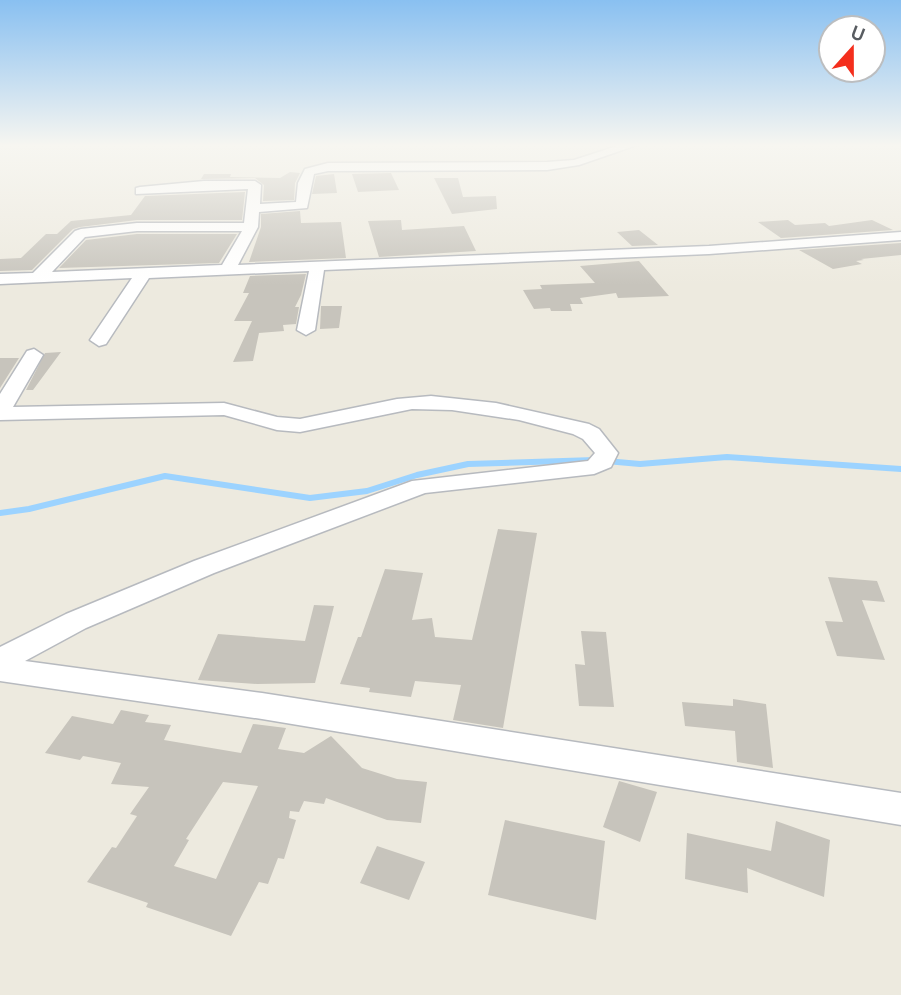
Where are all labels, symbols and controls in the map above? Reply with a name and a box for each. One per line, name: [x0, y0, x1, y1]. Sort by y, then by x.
north arrow: [817, 14, 887, 84]
text: U: [847, 21, 868, 49]

